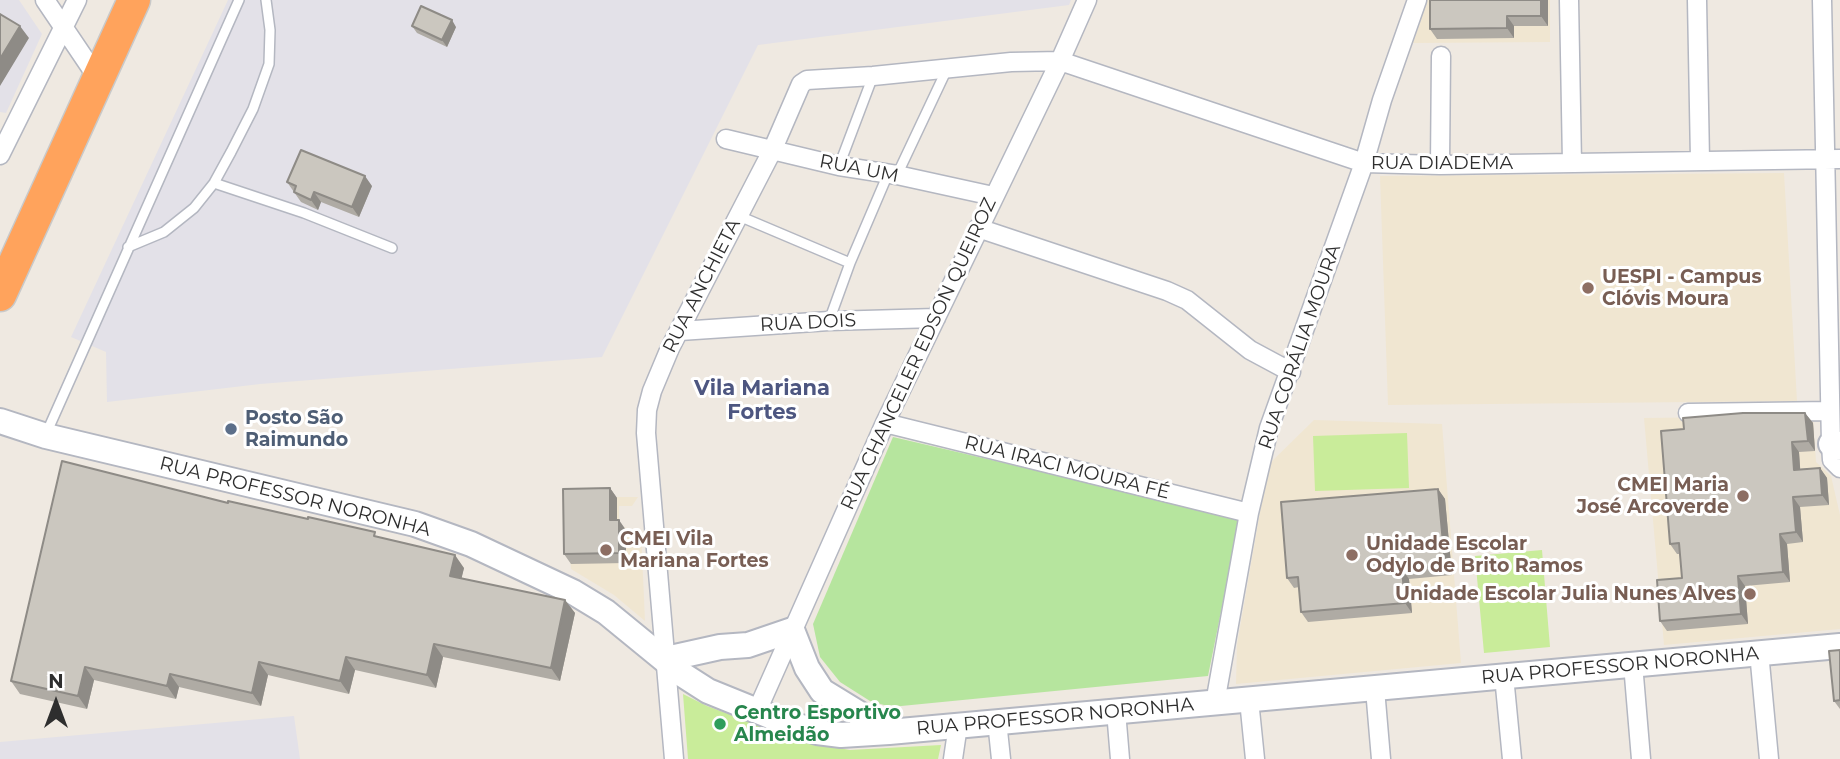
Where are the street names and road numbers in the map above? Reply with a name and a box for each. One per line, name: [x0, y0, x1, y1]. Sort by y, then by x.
street label: RUA UM: [817, 150, 901, 188]
street label: RUA DIADEMA: [1371, 152, 1513, 174]
street label: RUA CHANCELER EDSON QUEIROZ: [836, 194, 1002, 514]
street label: RUA ANCHIETA: [658, 215, 746, 357]
street label: RUA CORÁLIA MOURA: [1254, 242, 1346, 452]
street label: RUA DOIS: [759, 309, 857, 337]
street label: RUA IRACI MOURA FÉ: [962, 431, 1172, 505]
street label: RUA PROFESSOR NORONHA: [157, 452, 433, 542]
street label: RUA PROFESSOR NORONHA: [1480, 643, 1760, 689]
street label: RUA PROFESSOR NORONHA: [915, 694, 1195, 740]

